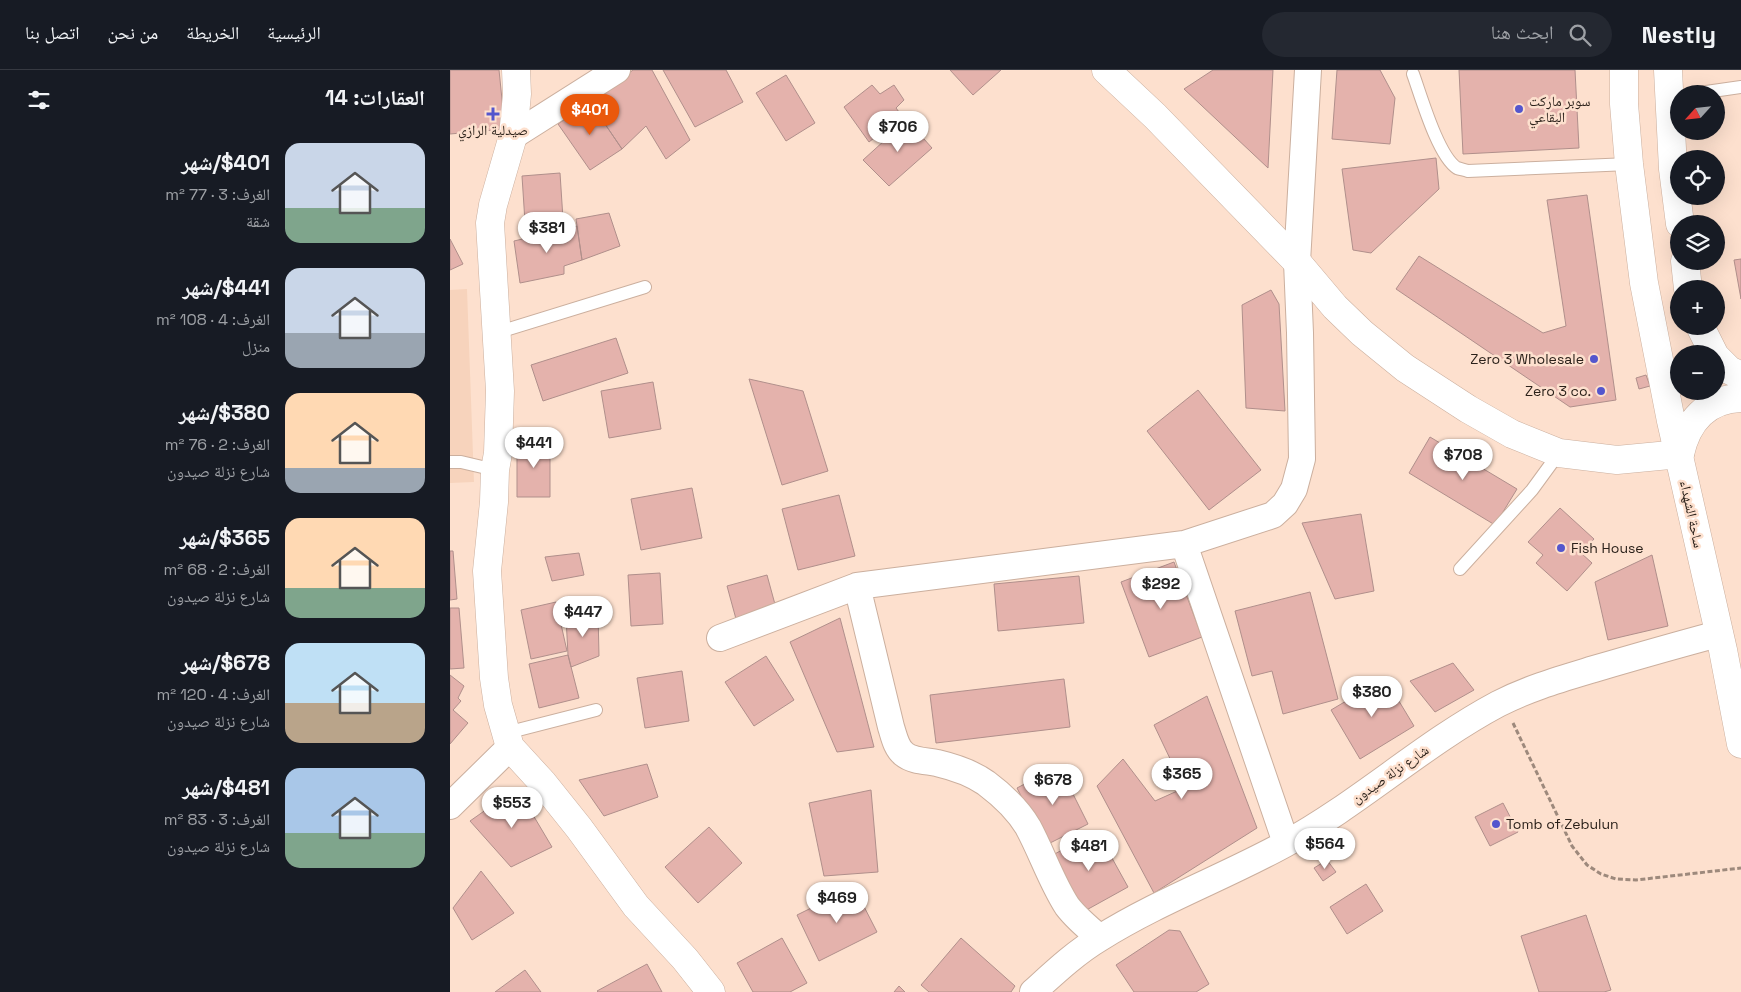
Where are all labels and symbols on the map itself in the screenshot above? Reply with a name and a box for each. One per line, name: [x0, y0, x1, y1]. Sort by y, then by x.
north arrow: [1670, 85, 1725, 140]
place label: سوبر ماركت البقاعي: [1529, 92, 1590, 129]
pin: $401: [560, 93, 620, 136]
marker: سوبر ماركت البقاعي: [1513, 103, 1525, 115]
marker: صيدلية الرازي: [487, 108, 499, 120]
pin: $706: [868, 111, 928, 153]
place label: صيدلية الرازي: [458, 121, 528, 142]
pin: $381: [517, 212, 577, 254]
place label: Zero 3 Wholesale: [1470, 350, 1584, 368]
marker: Zero 3 Wholesale: [1588, 353, 1600, 365]
place label: Zero 3 co.: [1525, 382, 1591, 400]
marker: Zero 3 co.: [1595, 385, 1607, 397]
pin: $441: [504, 426, 564, 469]
pin: $708: [1433, 438, 1493, 481]
street label: ساحة الشهداء: [1676, 479, 1708, 549]
place label: Fish House: [1571, 539, 1644, 557]
marker: Fish House: [1555, 542, 1567, 554]
pin: $292: [1131, 568, 1191, 610]
pin: $447: [553, 596, 613, 638]
pin: $380: [1342, 676, 1402, 718]
street label: شارع نزلة صيدون: [1348, 741, 1433, 808]
pin: $365: [1152, 758, 1212, 800]
pin: $678: [1023, 764, 1083, 806]
pin: $553: [482, 786, 542, 829]
place label: Tomb of Zebulun: [1506, 815, 1619, 833]
marker: Tomb of Zebulun: [1490, 818, 1502, 830]
pin: $564: [1295, 828, 1355, 870]
pin: $481: [1059, 830, 1119, 872]
pin: $469: [807, 882, 867, 924]

